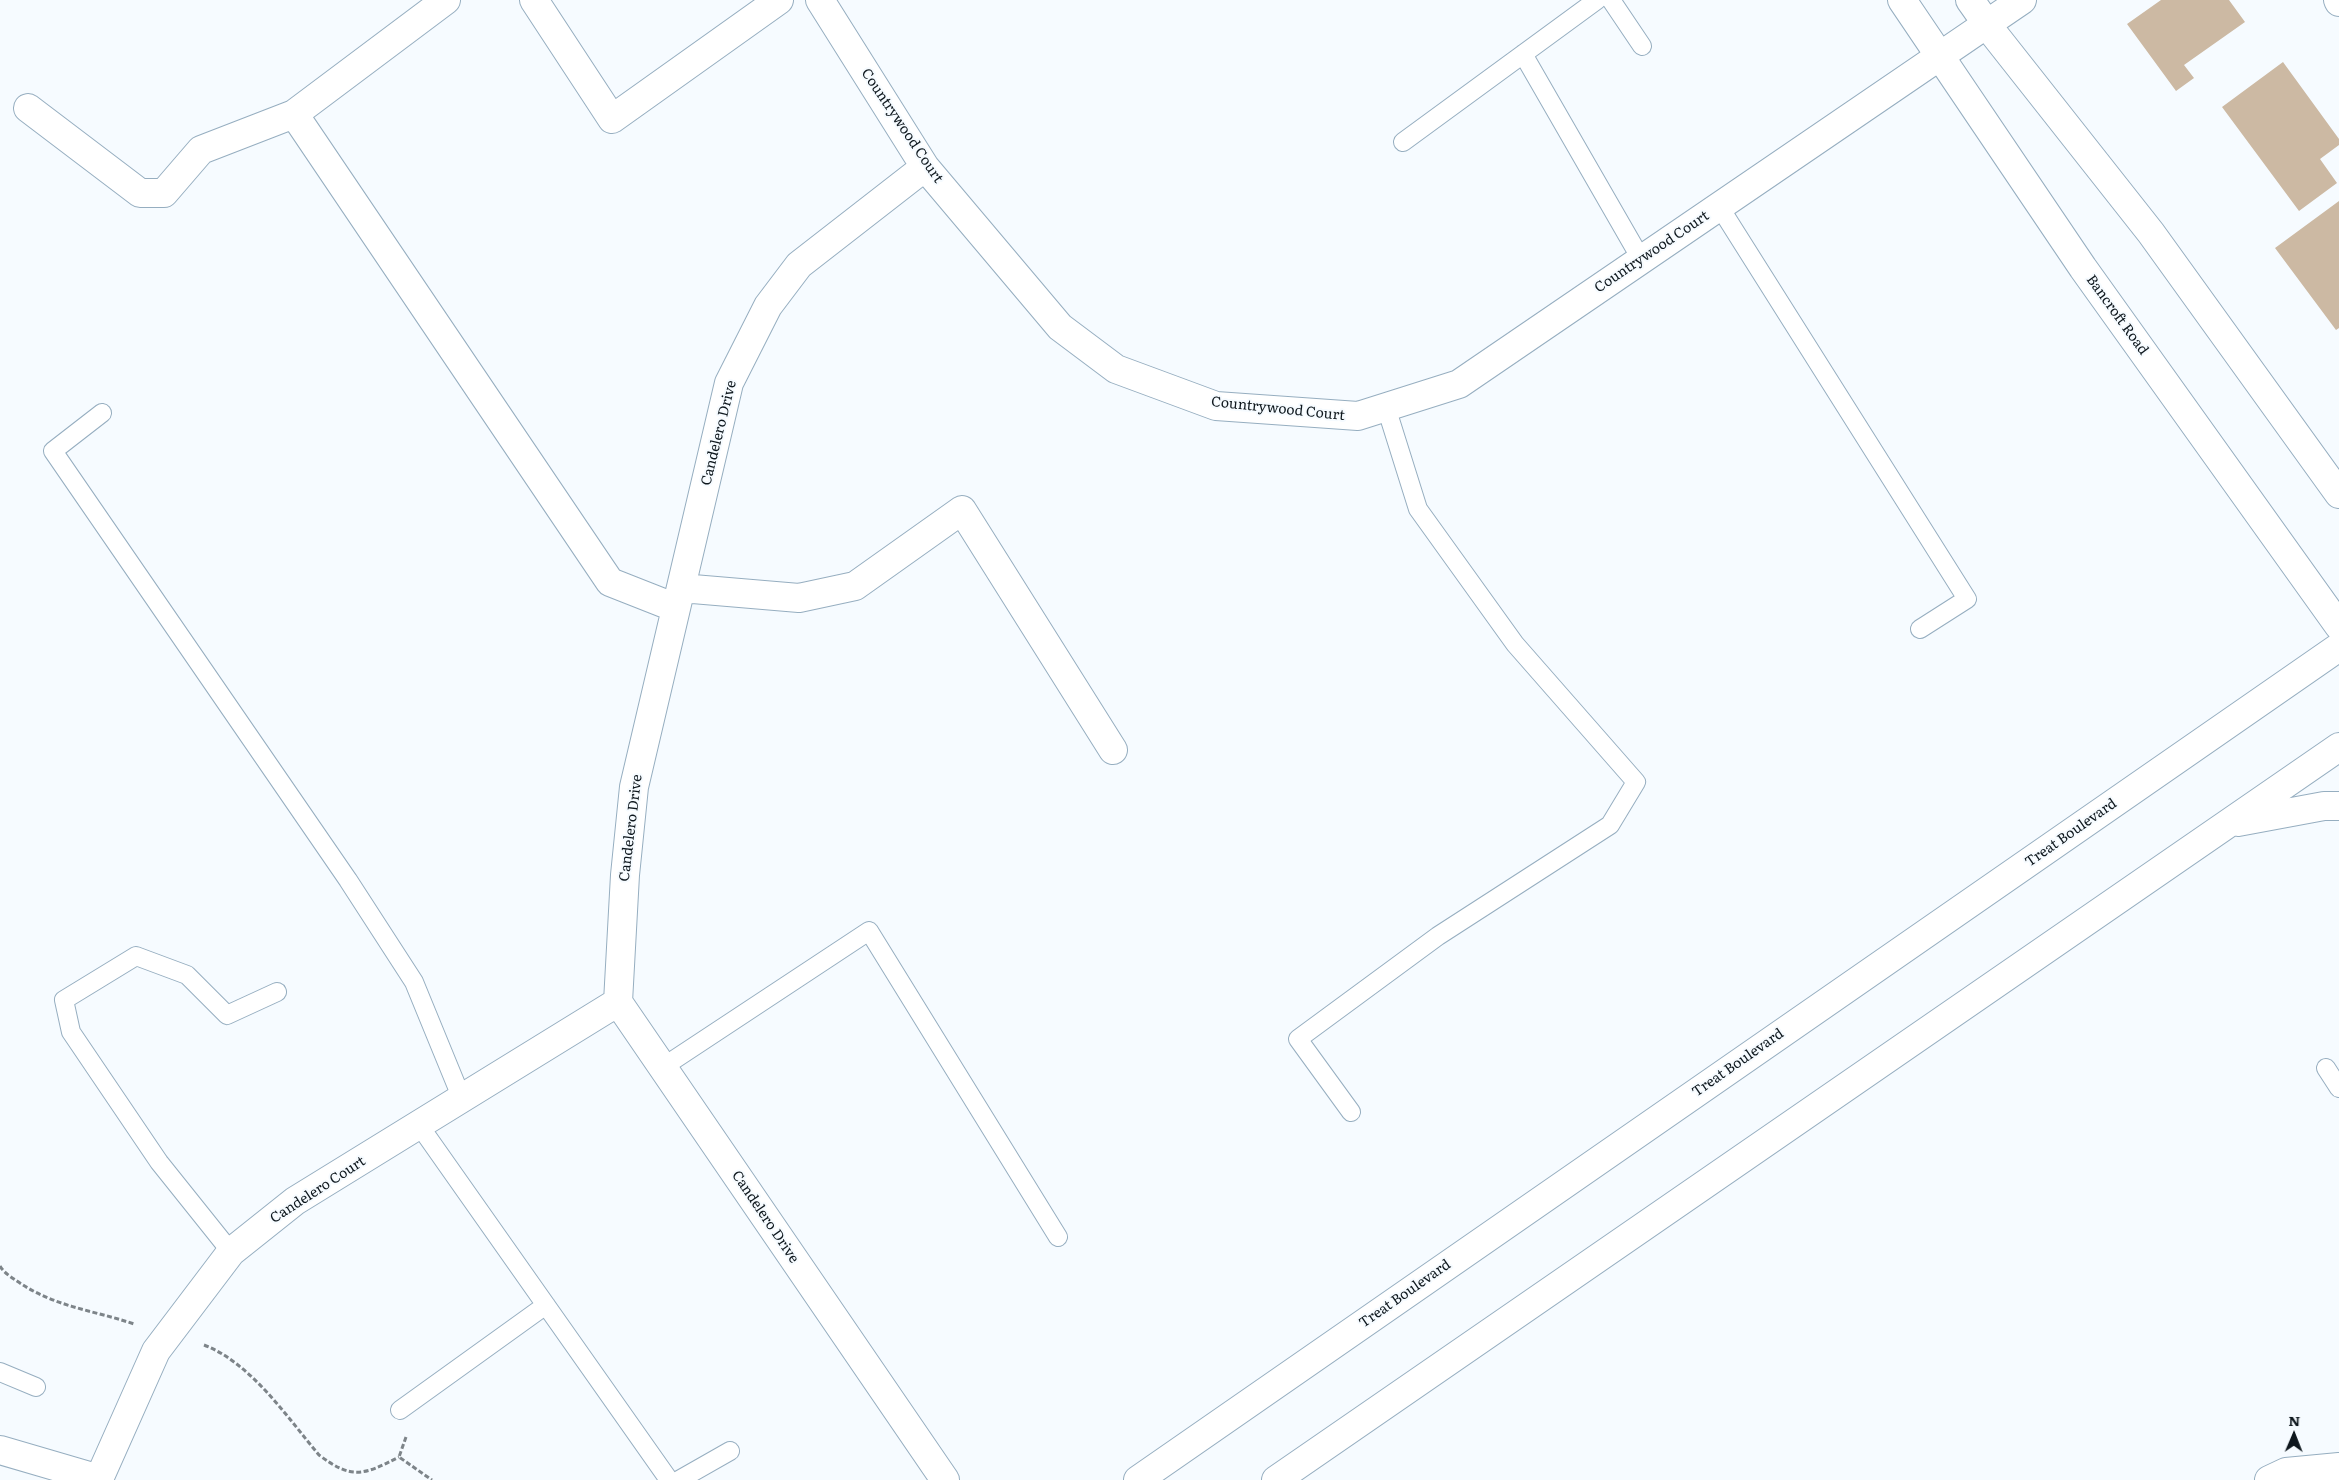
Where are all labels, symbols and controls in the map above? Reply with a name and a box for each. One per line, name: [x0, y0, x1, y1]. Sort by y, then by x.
street label: Countrywood Court: [857, 66, 947, 186]
street label: Countrywood Court: [1592, 207, 1712, 297]
street label: Bancroft Road: [2082, 272, 2152, 358]
street label: Candelero Drive: [698, 379, 740, 487]
street label: Countrywood Court: [1210, 394, 1346, 424]
street label: Candelero Drive: [616, 774, 646, 882]
street label: Treat Boulevard: [2022, 795, 2120, 871]
street label: Treat Boulevard: [1689, 1025, 1787, 1101]
street label: Candelero Court: [267, 1153, 369, 1227]
street label: Candelero Drive: [728, 1168, 802, 1266]
street label: Treat Boulevard: [1356, 1256, 1454, 1332]
north arrow: [2269, 1410, 2319, 1460]
text: N: [2288, 1410, 2300, 1430]

